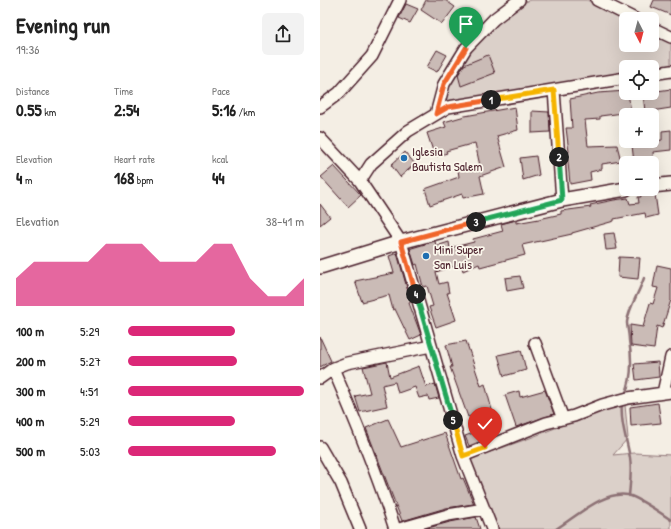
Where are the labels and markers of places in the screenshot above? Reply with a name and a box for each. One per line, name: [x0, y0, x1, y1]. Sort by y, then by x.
pin: [449, 7.0, 483, 48]
pin: 1: [481, 90, 501, 110]
place label: Iglesia Bautista Salem: [412, 142, 483, 175]
pin: 2: [549, 147, 569, 167]
marker: Iglesia Bautista Salem: [399, 153, 409, 163]
pin: 3: [466, 212, 486, 232]
place label: Mini Super San Luis: [434, 240, 483, 273]
marker: Mini Super San Luis: [421, 251, 431, 261]
pin: 4: [406, 284, 426, 304]
pin: [468, 407, 502, 448]
pin: 5: [443, 410, 463, 430]

